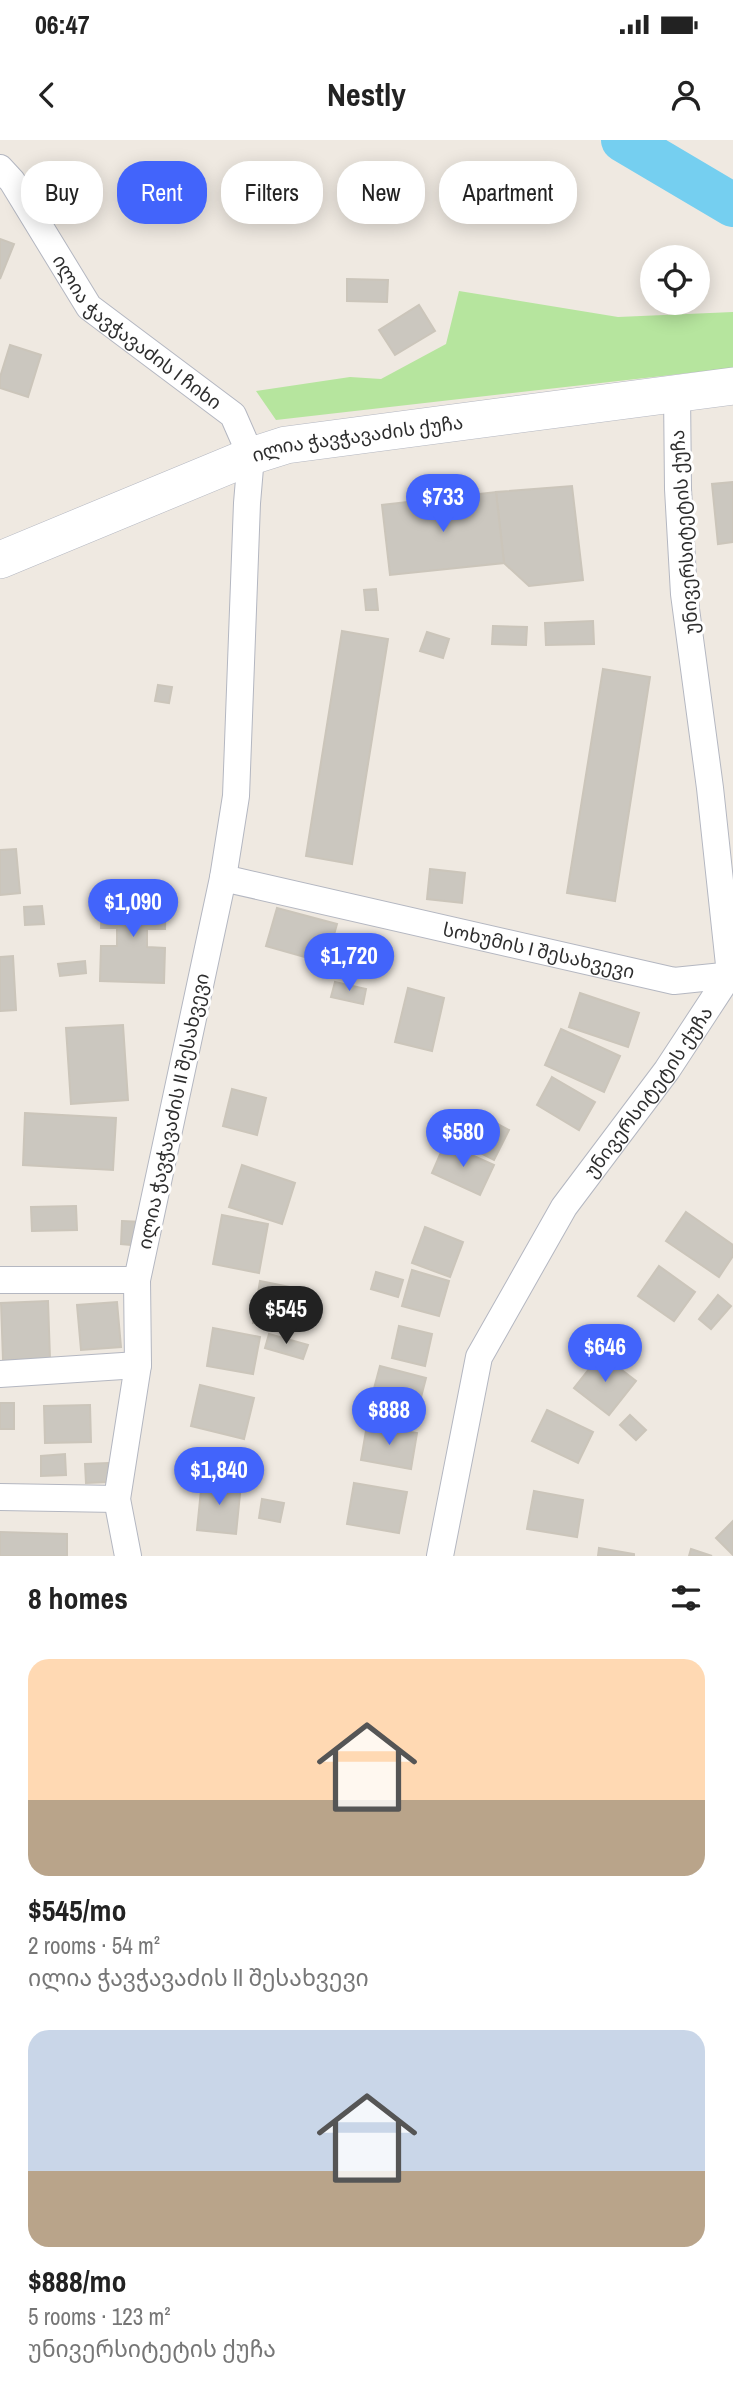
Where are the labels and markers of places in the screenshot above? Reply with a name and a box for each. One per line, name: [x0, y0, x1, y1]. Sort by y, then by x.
pin: $733: [402, 474, 484, 534]
pin: $1,090: [76, 880, 190, 939]
pin: $1,720: [292, 934, 406, 993]
pin: $580: [422, 1110, 504, 1169]
pin: $545: [245, 1286, 327, 1346]
pin: $646: [564, 1324, 646, 1384]
pin: $888: [348, 1388, 430, 1447]
pin: $1,840: [162, 1448, 276, 1507]

